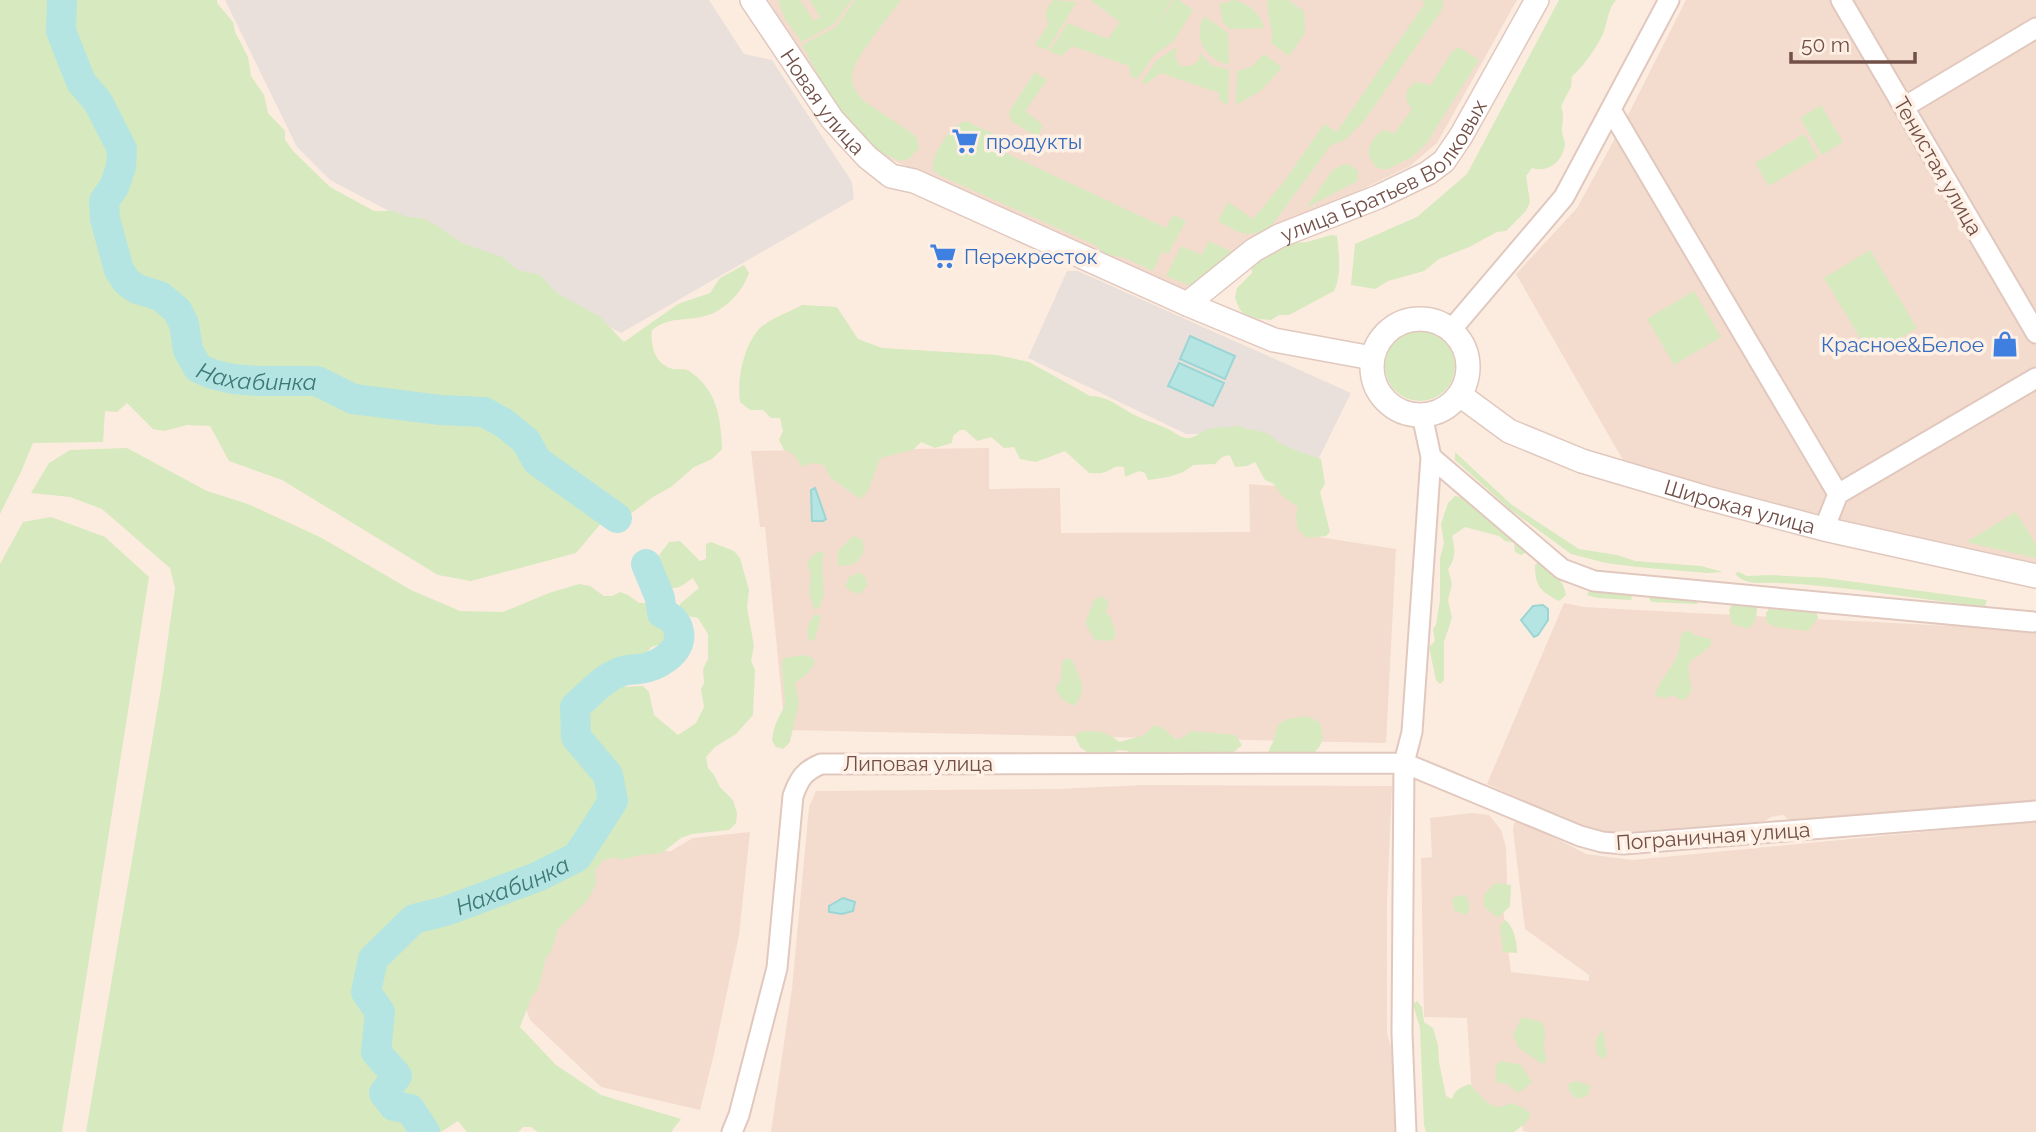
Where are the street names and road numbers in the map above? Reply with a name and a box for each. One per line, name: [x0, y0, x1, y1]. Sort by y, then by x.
street label: Новая улица: [776, 44, 871, 159]
street label: Тенистая улица: [1888, 92, 1988, 240]
street label: улица Братьев Волковых: [1277, 95, 1492, 247]
street label: Широкая улица: [1661, 474, 1818, 539]
street label: Липовая улица: [843, 751, 993, 776]
street label: Пограничная улица: [1615, 817, 1811, 855]

